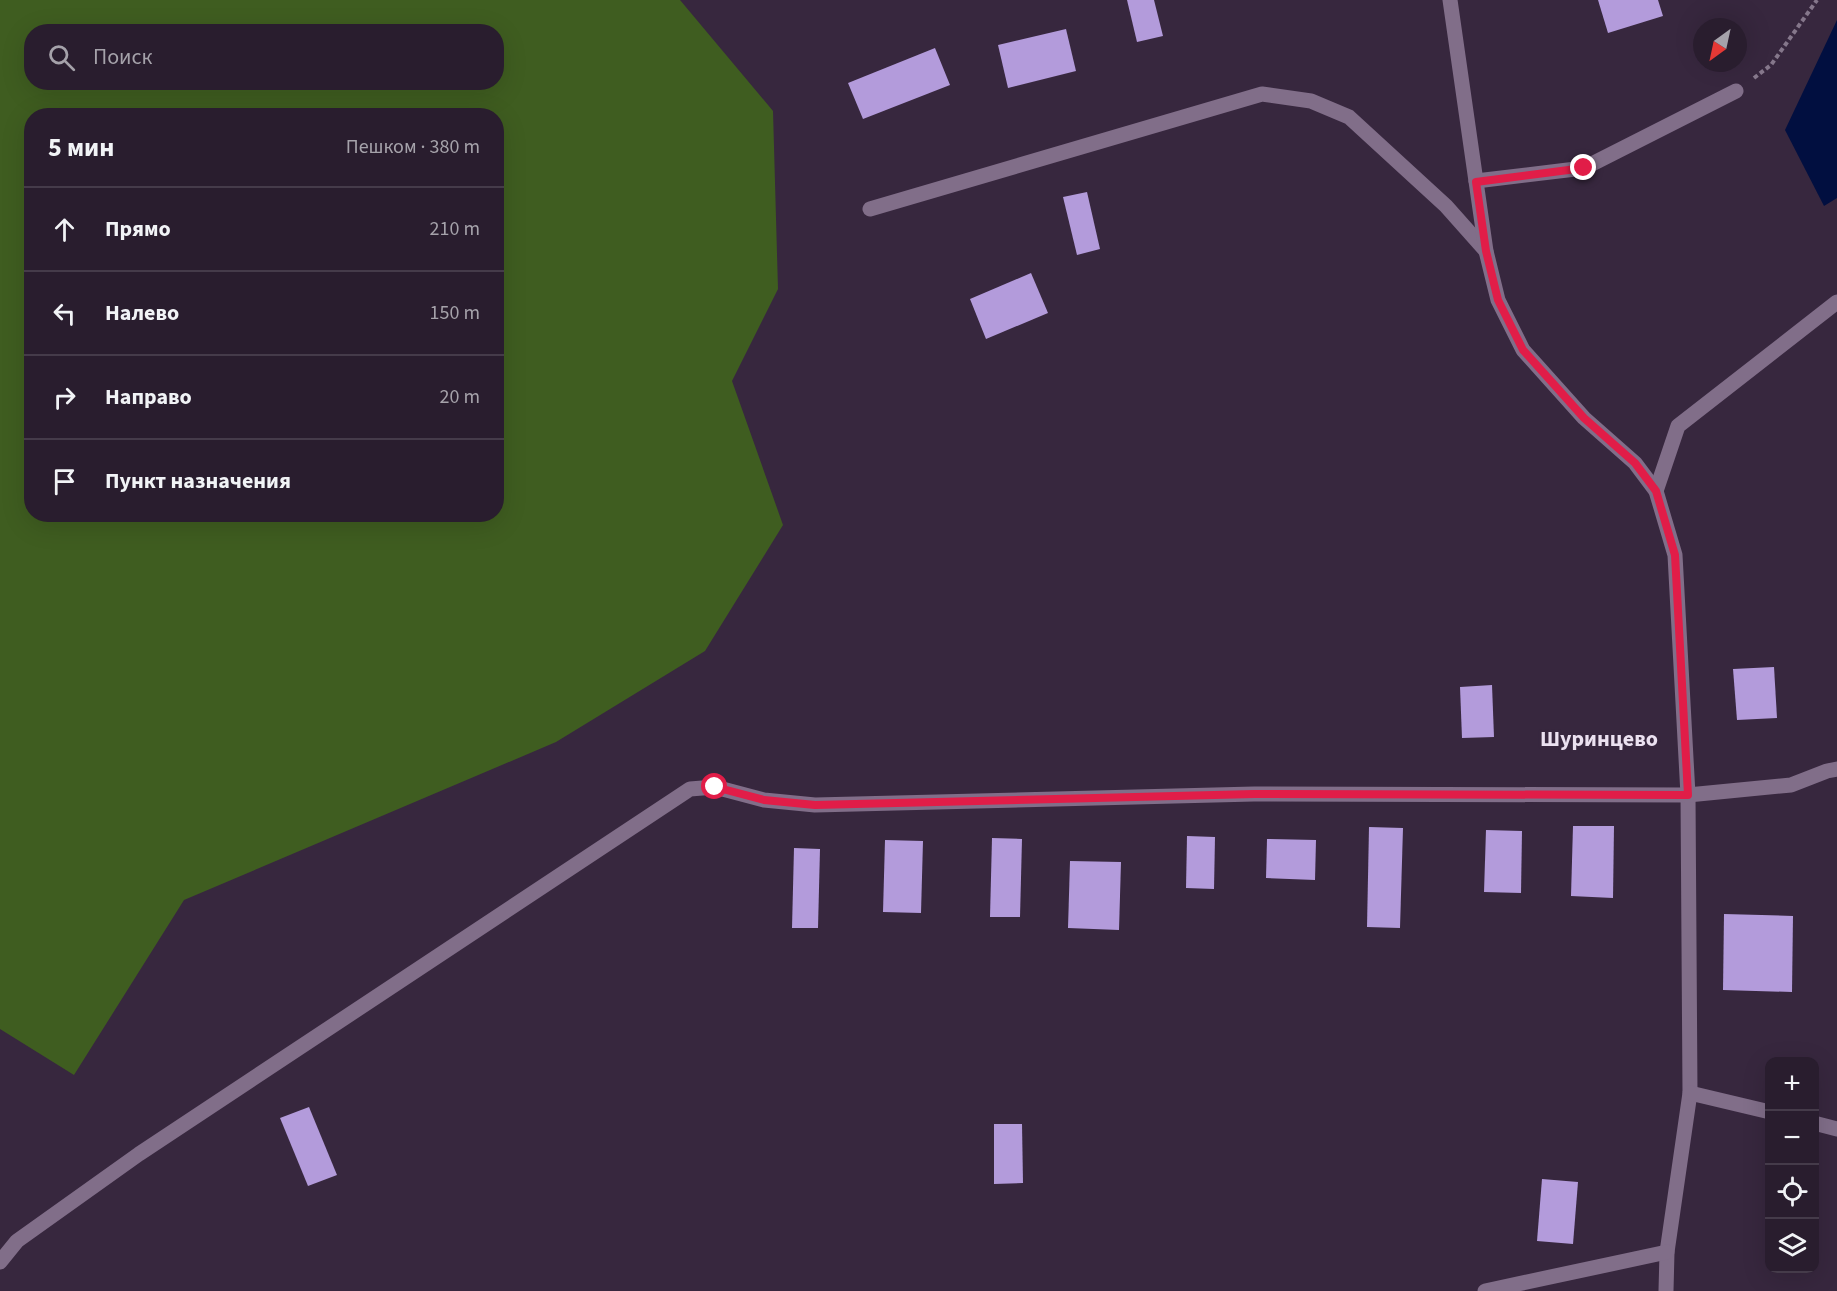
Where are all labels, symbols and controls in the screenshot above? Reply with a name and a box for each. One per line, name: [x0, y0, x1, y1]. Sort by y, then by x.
north arrow: [1693, 18, 1747, 72]
search box: [24, 24, 504, 90]
icon: search: [45, 41, 78, 74]
text: Поиск: [93, 41, 152, 73]
text: 5 мин: [48, 129, 114, 166]
text: Пешком · 380 m: [346, 133, 480, 161]
route end: [1570, 154, 1596, 180]
icon: ahead: [48, 213, 81, 246]
text: Прямо: [105, 213, 171, 245]
text: 210 m: [430, 215, 480, 243]
icon: left: [48, 297, 81, 330]
text: Налево: [105, 297, 179, 329]
text: 150 m: [430, 299, 480, 327]
icon: right: [48, 381, 81, 414]
text: Направо: [105, 381, 192, 413]
text: 20 m: [440, 383, 480, 411]
icon: arrive: [48, 465, 81, 498]
text: Пункт назначения: [105, 465, 291, 497]
district label: Шуринцево: [1540, 723, 1658, 755]
route start: [701, 773, 727, 799]
map controls: [1765, 1057, 1819, 1273]
button: +: [1765, 1057, 1819, 1111]
button: −: [1765, 1111, 1819, 1165]
button: locate: [1765, 1165, 1819, 1219]
button: layers: [1765, 1219, 1819, 1273]

